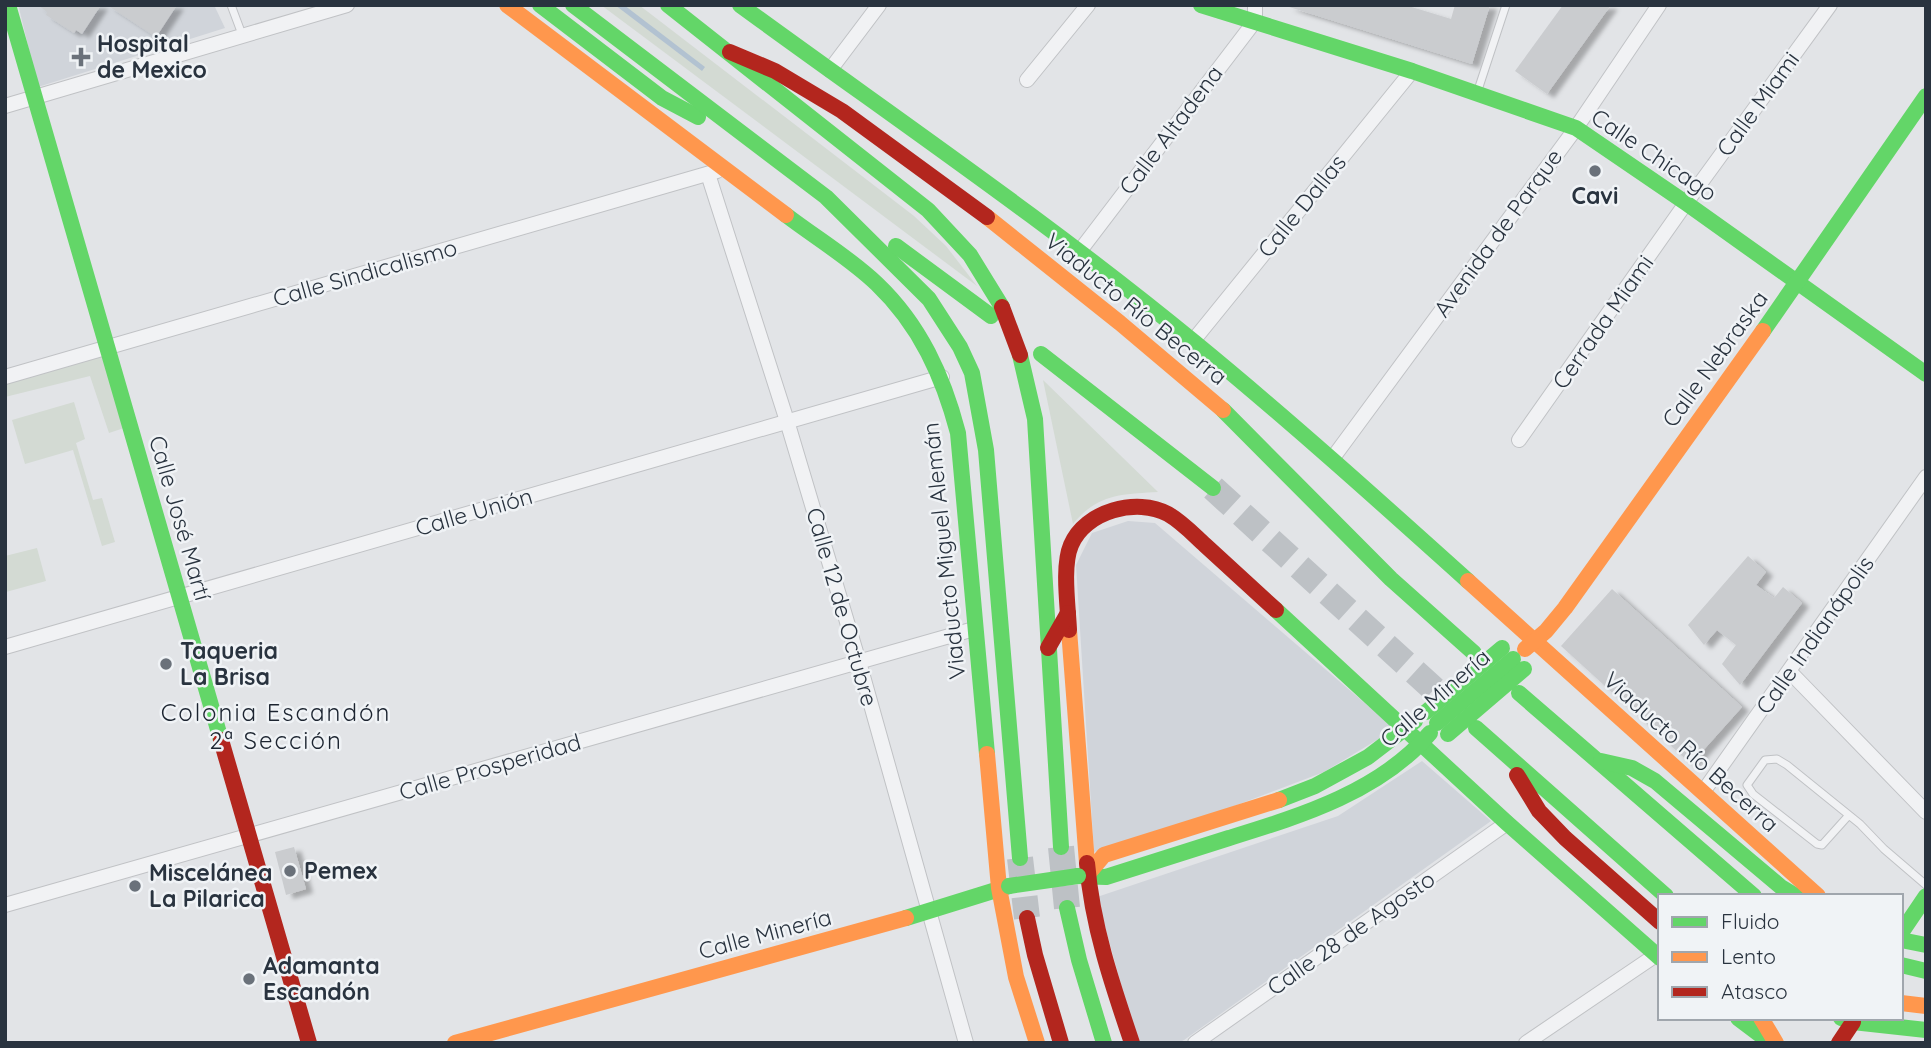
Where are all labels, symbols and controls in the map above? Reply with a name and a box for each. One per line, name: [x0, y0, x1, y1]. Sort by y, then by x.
place label: Hospital de Mexico: [97, 29, 207, 84]
street label: Calle Miami: [1710, 46, 1805, 162]
marker: Hospital de Mexico: [71, 47, 91, 67]
street label: Calle Altadena: [1113, 59, 1229, 200]
street label: Calle Chicago: [1586, 102, 1723, 207]
street label: Avenida de Parque: [1427, 143, 1568, 322]
street label: Calle Dallas: [1251, 148, 1352, 263]
marker: Cavi: [1587, 163, 1603, 179]
place label: Cavi: [1572, 181, 1618, 210]
street label: Viaducto Río Becerra: [1039, 226, 1233, 391]
street label: Calle Sindicalismo: [269, 232, 460, 313]
street label: Cerrada Miami: [1546, 249, 1660, 394]
street label: Calle Nebraska: [1655, 285, 1774, 433]
street label: Viaducto Miguel Alemán: [916, 421, 971, 681]
street label: Calle José Martí: [143, 432, 218, 604]
street label: Calle Unión: [412, 481, 536, 542]
street label: Calle 12 de Octubre: [800, 504, 885, 709]
street label: Calle Indianápolis: [1749, 550, 1880, 719]
place label: Taqueria La Brisa: [180, 636, 278, 691]
street label: Calle Minería: [1374, 642, 1496, 753]
marker: Taqueria La Brisa: [158, 656, 174, 672]
street label: Viaducto Río Becerra: [1598, 665, 1785, 838]
district label: Colonia Escandón 2ª Sección: [161, 697, 391, 755]
street label: Calle Prosperidad: [396, 727, 584, 806]
place label: Pemex: [304, 856, 377, 885]
place label: Miscelánea La Pilarica: [149, 858, 272, 913]
marker: Pemex: [282, 863, 298, 879]
street label: Calle 28 de Agosto: [1261, 864, 1440, 1001]
marker: Miscelánea La Pilarica: [127, 878, 143, 894]
legend: [1658, 894, 1903, 1020]
street label: Calle Minería: [695, 902, 835, 965]
text: Fluido: [1721, 908, 1779, 934]
text: Lento: [1721, 943, 1776, 969]
place label: Adamanta Escandón: [263, 951, 380, 1006]
marker: Adamanta Escandón: [241, 971, 257, 987]
text: Atasco: [1721, 978, 1788, 1004]

